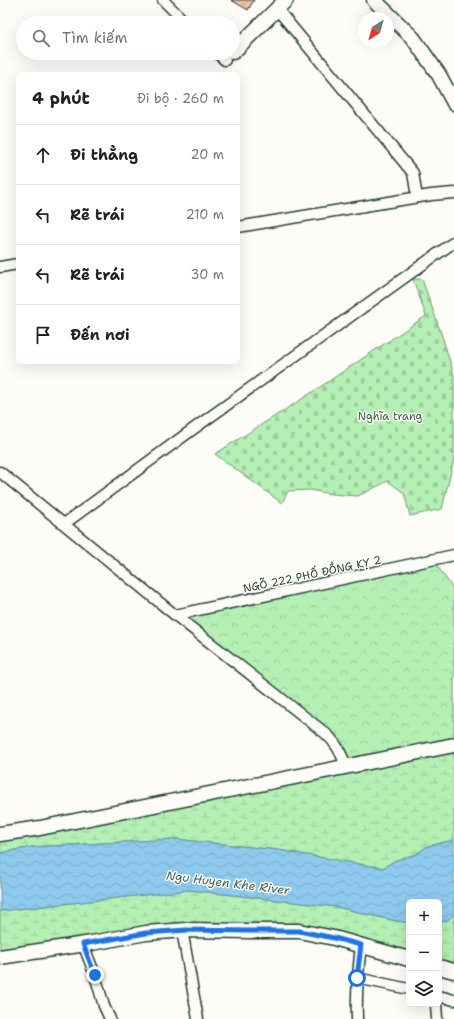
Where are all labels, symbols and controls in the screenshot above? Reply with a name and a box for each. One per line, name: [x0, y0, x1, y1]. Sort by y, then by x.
north arrow: [358, 12, 394, 48]
search box: [16, 16, 240, 60]
icon: search: [30, 27, 52, 49]
text: Tìm kiếm: [62, 28, 127, 48]
text: 4 phút: [32, 87, 90, 109]
text: Đi bộ · 260 m: [137, 90, 224, 107]
icon: ahead: [32, 144, 54, 166]
text: Đi thẳng: [70, 145, 138, 165]
text: 20 m: [191, 146, 224, 163]
icon: left: [32, 204, 54, 226]
text: Rẽ trái: [70, 205, 125, 225]
text: 210 m: [186, 206, 224, 223]
icon: left: [32, 264, 54, 286]
text: Rẽ trái: [70, 265, 125, 285]
text: 30 m: [190, 266, 224, 283]
icon: arrive: [32, 324, 54, 346]
text: Đến nơi: [70, 325, 129, 345]
park label: Nghĩa trang: [358, 409, 423, 424]
street label: NGÕ 222 PHỐ ĐỒNG KỴ 2: [241, 551, 383, 596]
water label: Ngu Huyen Khe River: [165, 867, 291, 899]
map controls: [406, 899, 442, 1007]
button: +: [406, 899, 442, 935]
button: −: [406, 935, 442, 971]
route end: [86, 966, 104, 984]
route start: [348, 969, 366, 987]
button: layers: [406, 971, 442, 1007]

